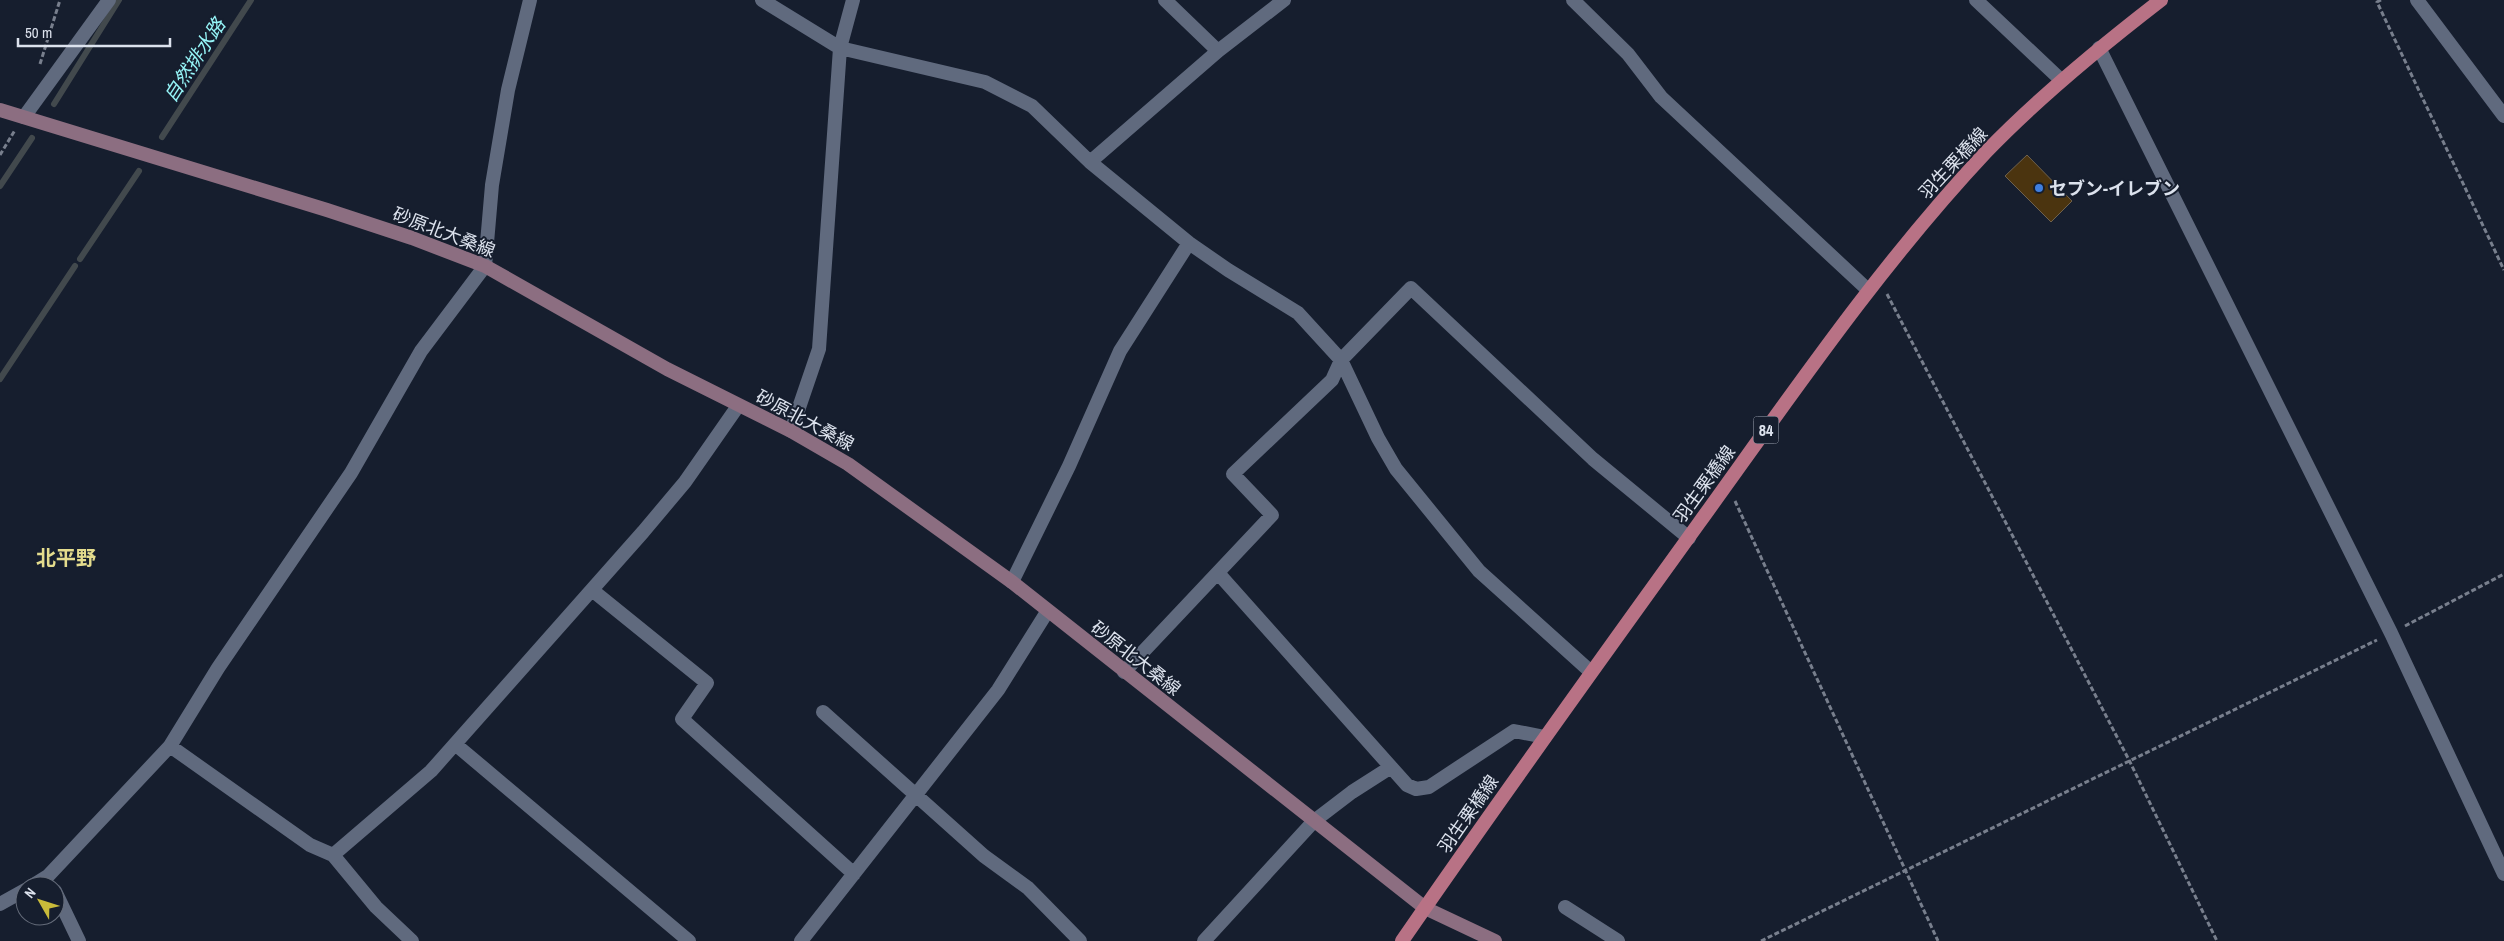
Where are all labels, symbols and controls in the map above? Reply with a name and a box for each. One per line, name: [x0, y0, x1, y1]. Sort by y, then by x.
water label: 自然排水路: [157, 11, 232, 107]
scale bar: [18, 15, 170, 47]
text: 50 m: [25, 22, 52, 43]
street label: 羽生栗橋線: [1913, 122, 1993, 204]
place label: セブン-イレブン: [2049, 176, 2180, 201]
marker: セブン-イレブン: [2033, 182, 2045, 194]
street label: 砂原北大桑線: [389, 201, 499, 263]
street label: 砂原北大桑線: [751, 384, 859, 456]
road number: 84: [1754, 416, 1778, 444]
street label: 羽生栗橋線: [1667, 440, 1741, 528]
district label: 北平野: [36, 544, 96, 571]
street label: 砂原北大桑線: [1086, 615, 1186, 701]
street label: 羽生栗橋線: [1432, 770, 1504, 858]
north arrow: [15, 876, 65, 926]
text: N: [20, 884, 40, 902]

